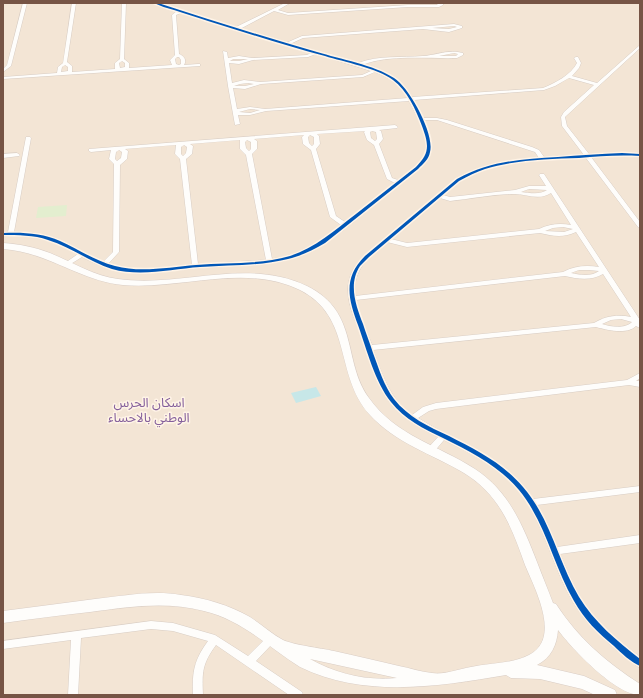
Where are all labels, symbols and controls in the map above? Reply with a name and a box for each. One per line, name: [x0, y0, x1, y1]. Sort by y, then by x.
district label: اسكان الحرس الوطني بالاحساء: [108, 395, 190, 428]

